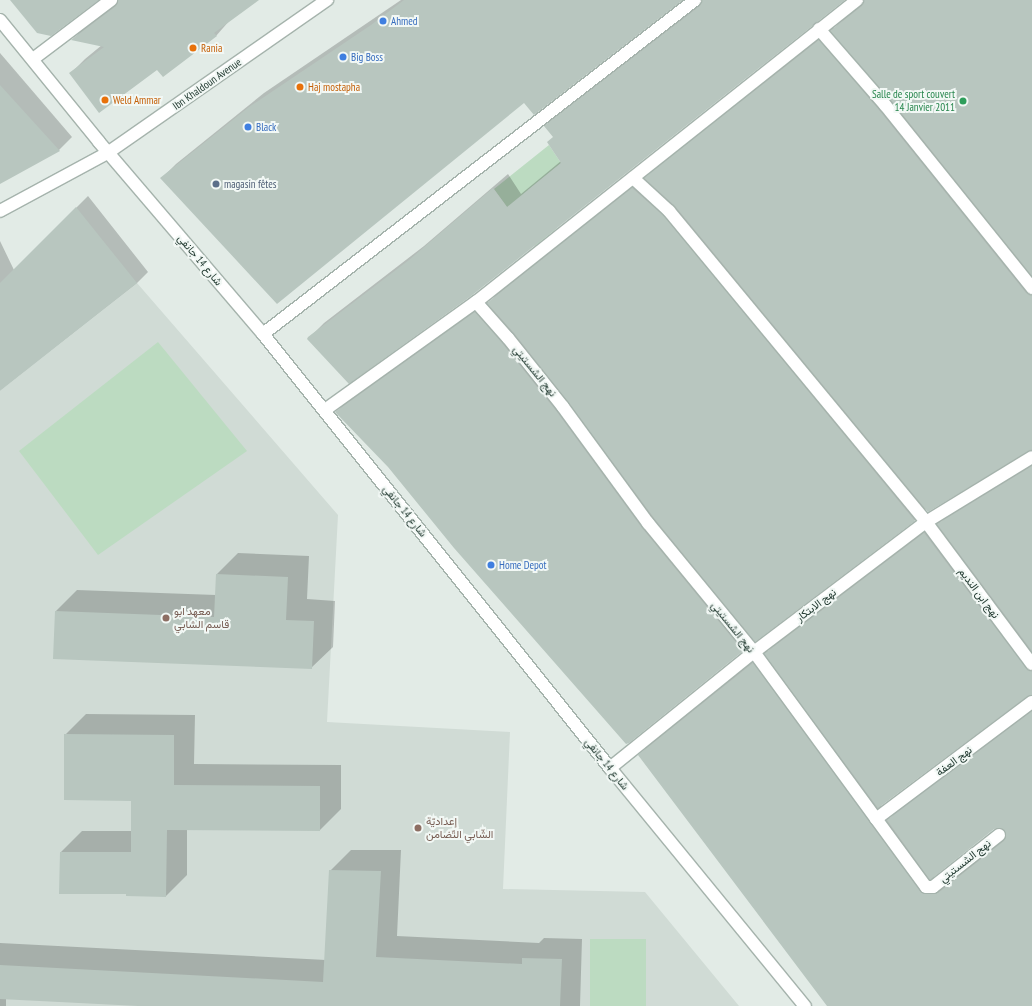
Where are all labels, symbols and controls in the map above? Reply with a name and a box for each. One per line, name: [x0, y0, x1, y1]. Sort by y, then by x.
place label: Ahmed: [391, 14, 418, 28]
marker: Ahmed: [378, 16, 388, 26]
place label: Rania: [201, 41, 222, 55]
marker: Rania: [188, 43, 198, 53]
place label: Big Boss: [351, 50, 383, 64]
marker: Big Boss: [338, 52, 348, 62]
street label: Ibn Khaldoun Avenue: [170, 55, 244, 113]
place label: Haj mostapha: [308, 80, 360, 94]
marker: Haj mostapha: [295, 82, 305, 92]
place label: Salle de sport couvert 14 Janvier 2011: [872, 88, 955, 114]
place label: Weld Ammar: [113, 93, 161, 107]
marker: Weld Ammar: [100, 95, 110, 105]
marker: Salle de sport couvert 14 Janvier 2011: [958, 96, 968, 106]
place label: Black: [256, 120, 276, 134]
marker: Black: [243, 122, 253, 132]
place label: magasin fêtes: [224, 177, 276, 191]
marker: magasin fêtes: [211, 179, 221, 189]
street label: شارع 14 جانفي: [175, 232, 225, 288]
street label: نهج الشستيتي: [510, 343, 560, 399]
street label: شارع 14 جانفي: [380, 482, 430, 540]
place label: Home Depot: [499, 558, 547, 572]
marker: Home Depot: [486, 560, 496, 570]
street label: نهج ابن النديم: [956, 565, 1002, 621]
street label: نهج الابتكار: [793, 586, 839, 624]
street label: نهج الشستيتي: [708, 599, 758, 655]
place label: معهد ابو قاسم الشابي: [174, 605, 229, 631]
marker: معهد ابو قاسم الشابي: [161, 613, 171, 623]
street label: شارع 14 جانفي: [582, 735, 632, 793]
street label: نهج العفة: [933, 743, 975, 779]
place label: إعداديّة الشّابي التّضامن: [426, 815, 493, 841]
marker: إعداديّة الشّابي التّضامن: [413, 823, 423, 833]
street label: نهج الشستيتي: [937, 837, 993, 885]

